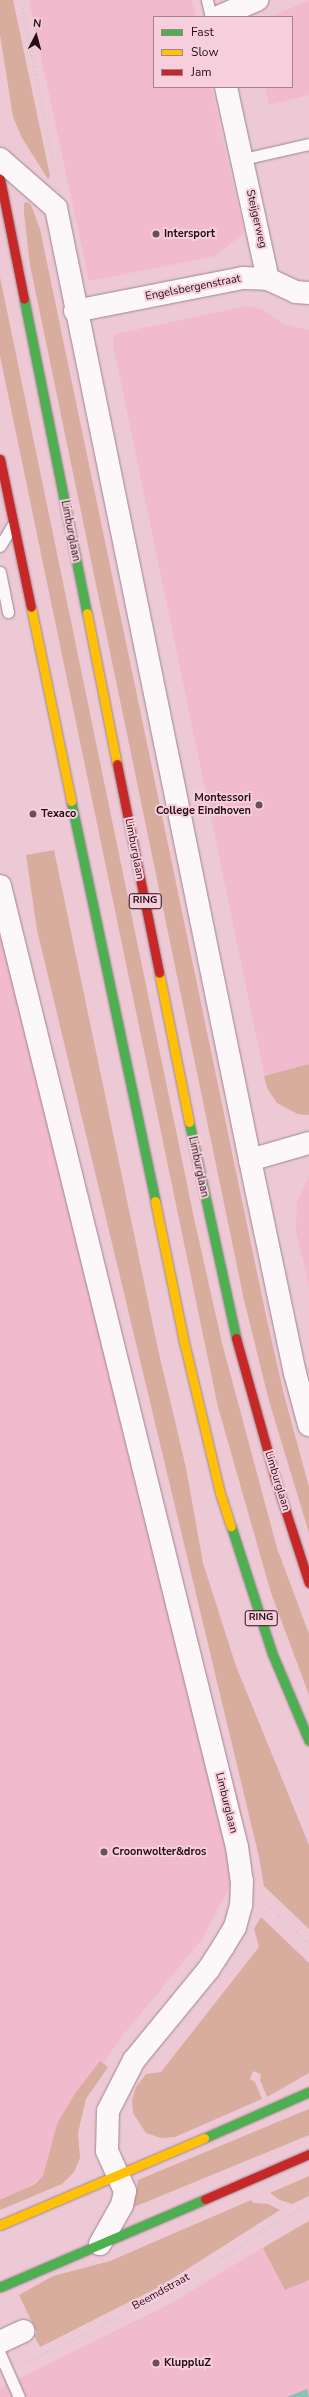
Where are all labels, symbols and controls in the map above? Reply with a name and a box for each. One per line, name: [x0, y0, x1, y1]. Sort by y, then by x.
north arrow: [16, 16, 56, 56]
text: N: [32, 16, 42, 31]
legend: [153, 16, 293, 88]
text: Fast: [191, 24, 214, 40]
text: Slow: [191, 44, 219, 60]
text: Jam: [191, 64, 212, 80]
street label: Steijgerweg: [243, 188, 269, 250]
place label: Intersport: [164, 227, 215, 241]
marker: Intersport: [151, 229, 161, 239]
street label: Engelsbergenstraat: [144, 272, 242, 304]
street label: Limburglaan: [58, 499, 82, 563]
place label: Montessori College Eindhoven: [156, 792, 251, 818]
marker: Montessori College Eindhoven: [254, 800, 264, 810]
place label: Texaco: [41, 807, 76, 821]
marker: Texaco: [28, 809, 38, 819]
street label: Limburglaan: [122, 817, 146, 881]
road number: RING: [128, 893, 162, 909]
street label: Limburglaan: [185, 1135, 211, 1199]
street label: Limburglaan: [262, 1449, 292, 1513]
road number: RING: [244, 1610, 278, 1626]
street label: Limburglaan: [212, 1771, 240, 1835]
place label: Croonwolter&dros: [112, 1845, 206, 1859]
marker: Croonwolter&dros: [99, 1847, 109, 1857]
street label: Beemdstraat: [130, 2271, 192, 2313]
place label: KluppluZ: [164, 2356, 211, 2370]
marker: KluppluZ: [151, 2358, 161, 2368]

